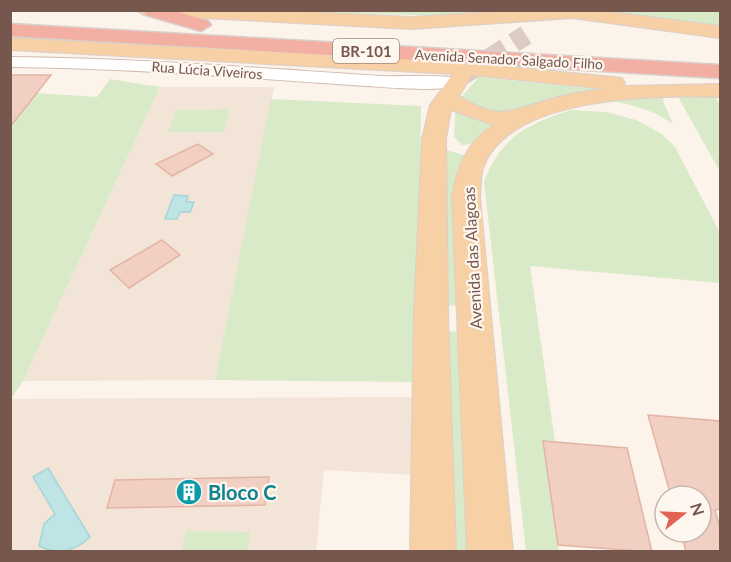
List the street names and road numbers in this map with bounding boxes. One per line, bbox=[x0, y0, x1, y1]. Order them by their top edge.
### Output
road number: BR-101 bbox=[333, 39, 399, 63]
street label: Avenida Senador Salgado Filho bbox=[414, 46, 604, 72]
street label: Rua Lúcia Viveiros bbox=[151, 58, 263, 82]
street label: Avenida das Alagoas bbox=[459, 186, 485, 330]

